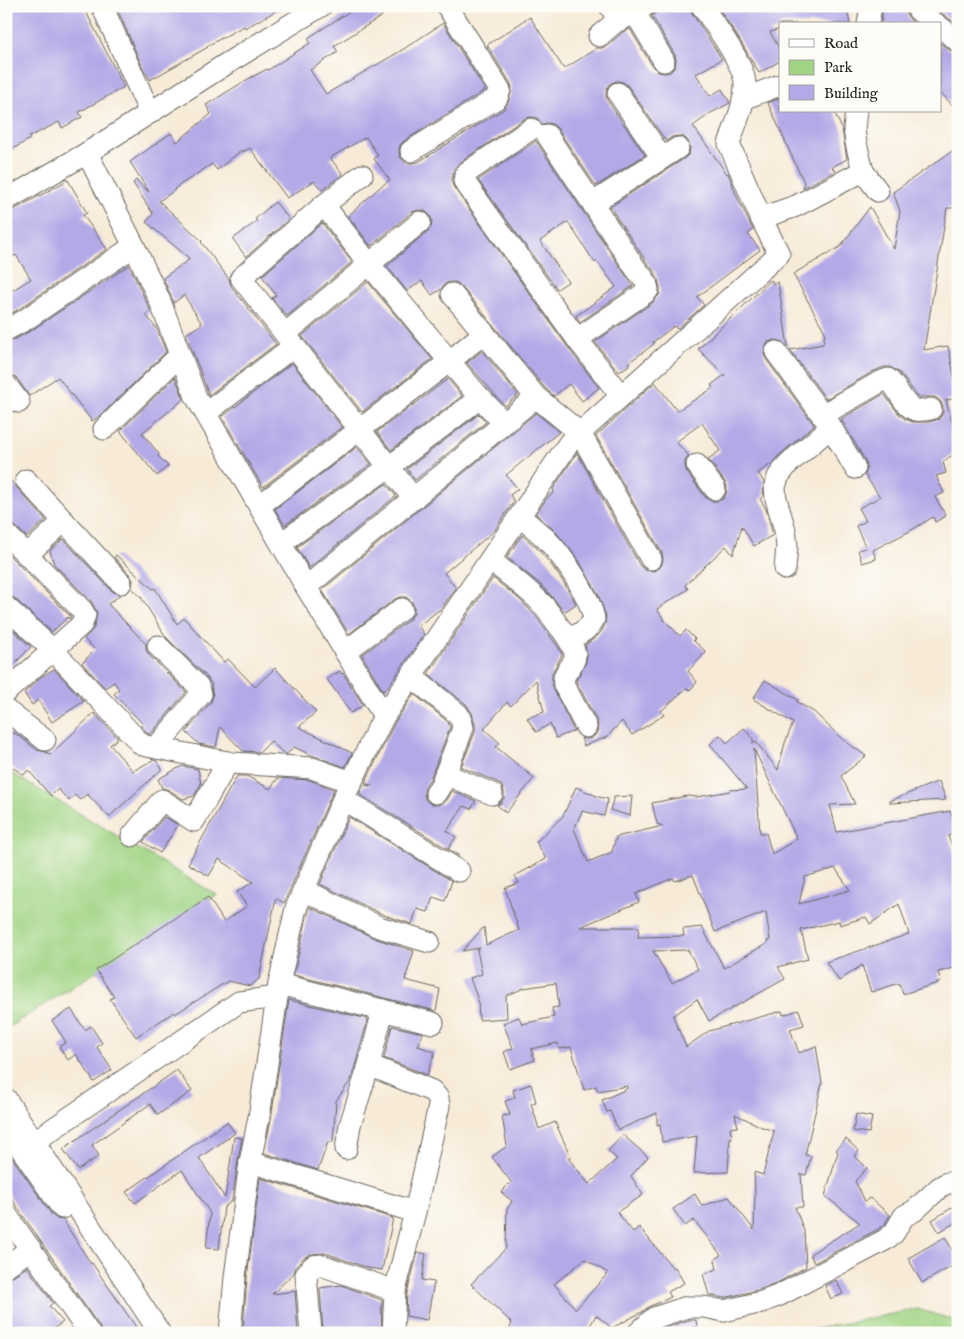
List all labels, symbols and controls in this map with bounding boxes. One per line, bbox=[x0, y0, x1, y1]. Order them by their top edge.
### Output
legend bbox=[779, 22, 942, 112]
text: Road bbox=[824, 34, 859, 53]
text: Park bbox=[824, 58, 854, 77]
text: Building bbox=[824, 84, 879, 103]

